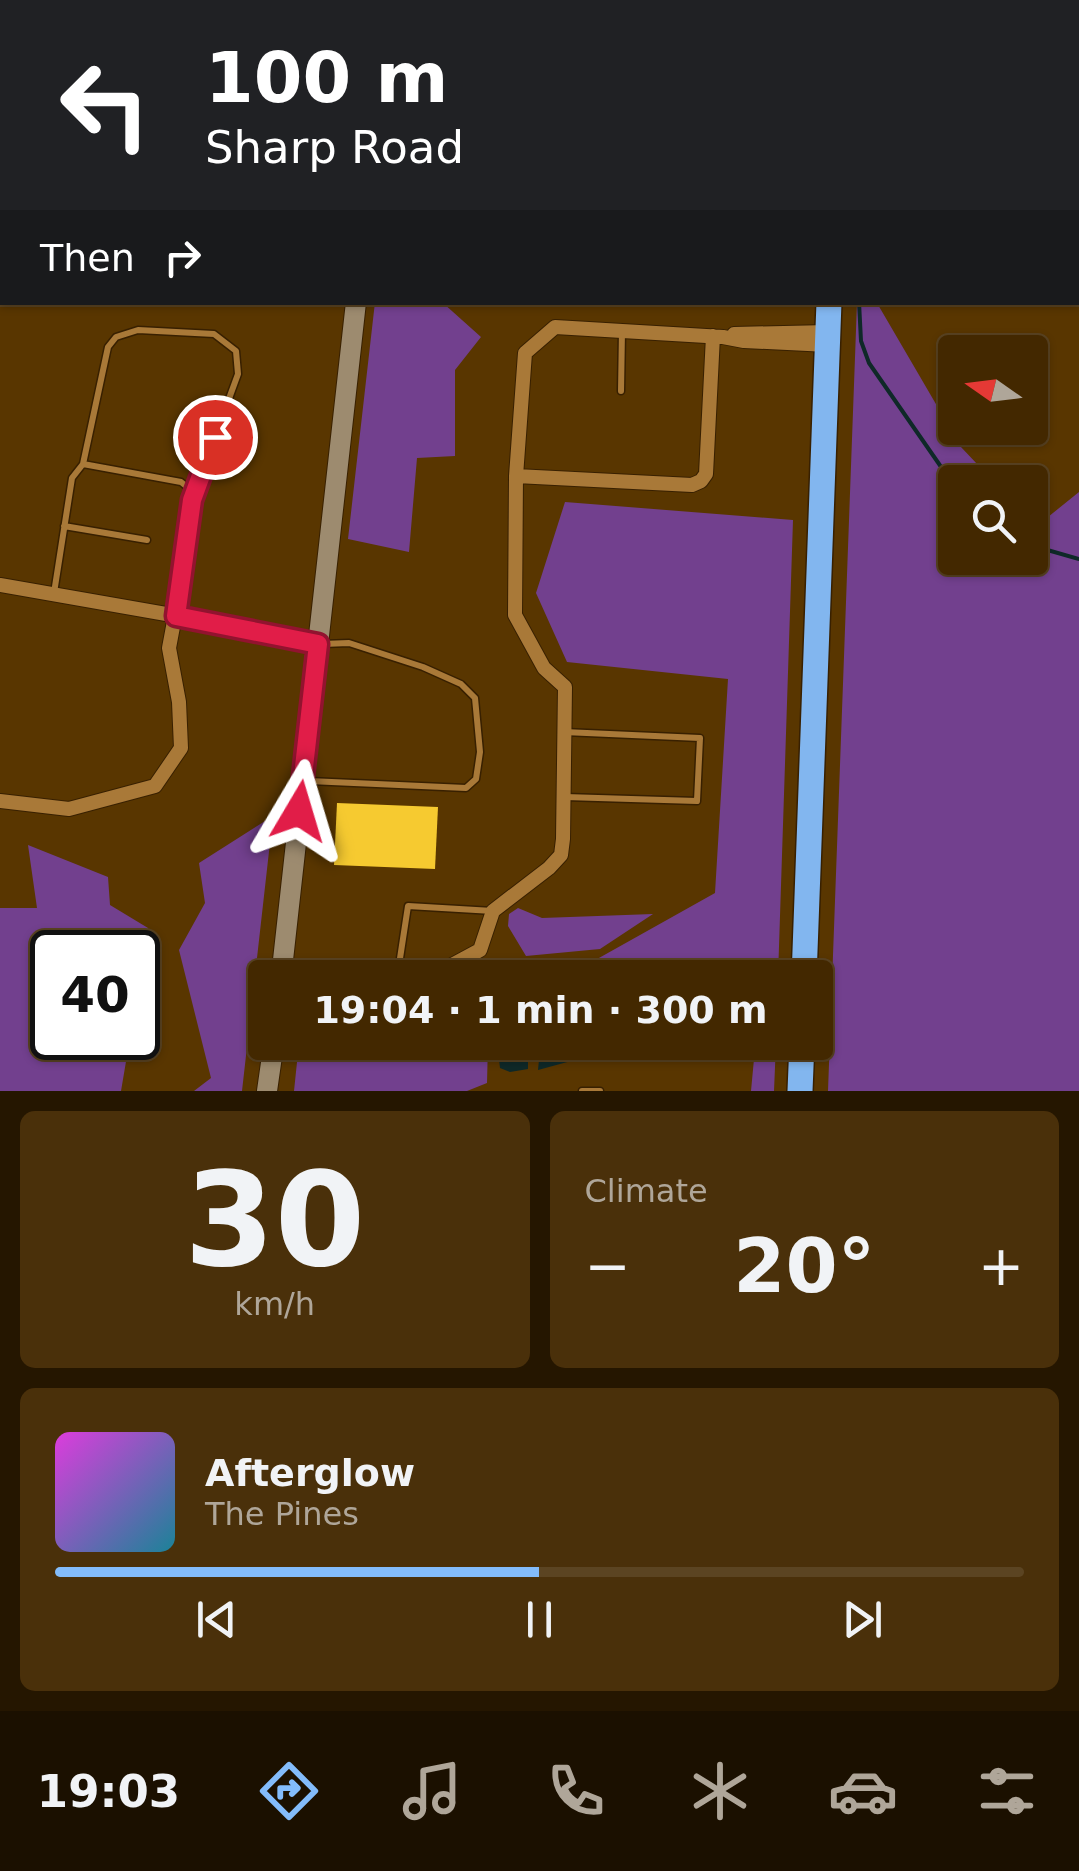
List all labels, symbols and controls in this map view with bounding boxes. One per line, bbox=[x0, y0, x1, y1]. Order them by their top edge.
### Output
text: 100 m bbox=[205, 37, 448, 119]
icon: left bbox=[40, 40, 170, 170]
text: Sharp Road bbox=[205, 121, 464, 174]
icon: right bbox=[155, 230, 210, 285]
text: Then bbox=[40, 236, 135, 280]
north arrow bbox=[938, 335, 1048, 445]
map controls bbox=[938, 335, 1048, 575]
pin bbox=[173, 395, 258, 480]
icon: arrive bbox=[188, 410, 243, 465]
button: search bbox=[938, 465, 1048, 575]
position arrow bbox=[247, 759, 351, 863]
speed limit sign: 40 bbox=[30, 930, 160, 1060]
text: 19:04 · 1 min · 300 m bbox=[313, 988, 768, 1032]
text: 30 bbox=[184, 1144, 365, 1296]
text: Climate bbox=[585, 1172, 708, 1210]
text: 20° bbox=[733, 1222, 875, 1310]
text: − bbox=[585, 1234, 631, 1298]
text: + bbox=[978, 1234, 1024, 1298]
text: km/h bbox=[234, 1285, 315, 1323]
text: Afterglow bbox=[205, 1451, 415, 1495]
text: The Pines bbox=[205, 1495, 359, 1533]
icon: previous bbox=[189, 1592, 244, 1647]
icon: pause bbox=[512, 1592, 567, 1647]
icon: next bbox=[835, 1592, 890, 1647]
icon: directions bbox=[254, 1756, 324, 1826]
icon: music bbox=[397, 1756, 467, 1826]
icon: phone bbox=[541, 1756, 611, 1826]
icon: climate bbox=[685, 1756, 755, 1826]
icon: car bbox=[828, 1756, 898, 1826]
icon: filters bbox=[972, 1756, 1042, 1826]
text: 19:03 bbox=[37, 1765, 180, 1818]

